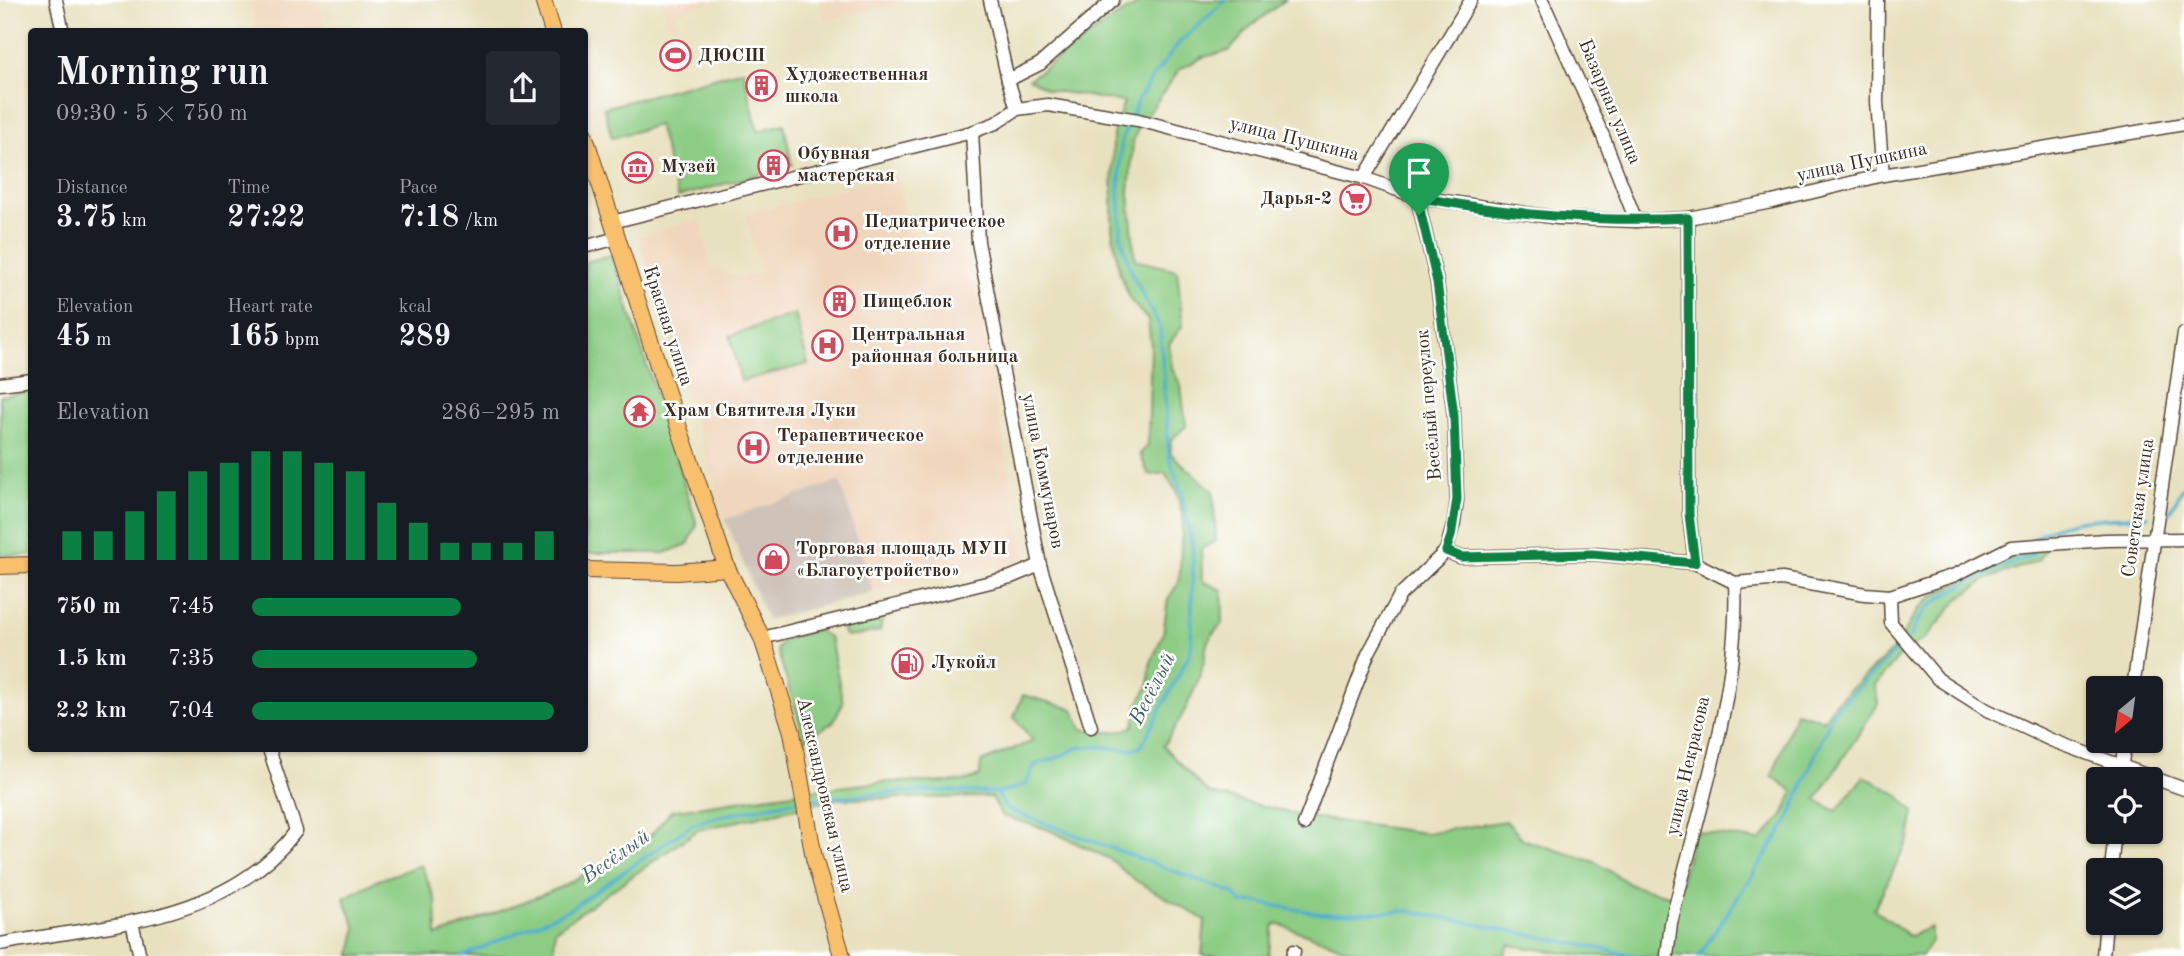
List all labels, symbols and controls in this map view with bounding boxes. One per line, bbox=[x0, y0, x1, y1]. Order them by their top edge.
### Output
street label: Базарная улица bbox=[1574, 37, 1644, 168]
sports icon: ДЮСШ bbox=[658, 39, 692, 73]
place label: ДЮСШ bbox=[698, 47, 766, 66]
button: share bbox=[486, 51, 560, 125]
text: Morning run bbox=[56, 55, 269, 93]
place label: Художественная школа bbox=[785, 66, 928, 107]
building icon: Художественная школа bbox=[745, 69, 779, 103]
text: 09:30 · 5 × 750 m bbox=[56, 102, 248, 125]
street label: улица Пушкина bbox=[1227, 115, 1361, 165]
street label: улица Пушкина bbox=[1795, 140, 1930, 186]
pin bbox=[1389, 143, 1449, 215]
place label: Обувная мастерская bbox=[797, 145, 895, 186]
building icon: Обувная мастерская bbox=[757, 148, 791, 182]
museum icon: Музей bbox=[621, 150, 655, 184]
icon: arrive bbox=[1400, 154, 1438, 192]
place label: Музей bbox=[661, 158, 716, 177]
text: Distance bbox=[56, 179, 128, 198]
text: Time bbox=[227, 179, 270, 198]
text: Pace bbox=[399, 179, 437, 198]
supermarket icon: Дарья-2 bbox=[1338, 182, 1372, 216]
place label: Дарья-2 bbox=[1261, 190, 1332, 209]
text: 3.75 bbox=[56, 203, 117, 233]
text: 27:22 bbox=[227, 203, 305, 233]
text: 7:18 bbox=[399, 203, 459, 233]
text: km bbox=[117, 212, 147, 231]
text: /km bbox=[459, 212, 498, 231]
place label: Педиатрическое отделение bbox=[864, 213, 1006, 254]
hospital icon: Педиатрическое отделение bbox=[824, 216, 858, 250]
street label: Красная улица bbox=[639, 264, 696, 389]
building icon: Пищеблок bbox=[822, 285, 856, 319]
place label: Пищеблок bbox=[862, 293, 952, 312]
text: Elevation bbox=[56, 298, 133, 317]
text: Heart rate bbox=[227, 298, 313, 317]
text: kcal bbox=[399, 298, 431, 317]
text: 45 bbox=[56, 322, 91, 352]
text: 165 bbox=[227, 322, 280, 352]
text: 289 bbox=[399, 322, 451, 352]
place label: Центральная районная больница bbox=[851, 326, 1019, 367]
street label: Весёлый переулок bbox=[1414, 328, 1446, 481]
hospital icon: Центральная районная больница bbox=[811, 329, 845, 363]
text: m bbox=[91, 331, 111, 350]
text: bpm bbox=[280, 331, 320, 350]
street label: улица Коммунаров bbox=[1018, 392, 1066, 550]
temple icon: Храм Святителя Луки bbox=[623, 394, 657, 428]
text: Elevation bbox=[56, 401, 150, 424]
text: 286–295 m bbox=[441, 401, 560, 424]
place label: Храм Святителя Луки bbox=[663, 402, 856, 421]
place label: Терапевтическое отделение bbox=[777, 427, 924, 468]
hospital icon: Терапевтическое отделение bbox=[737, 430, 771, 464]
street label: Советская улица bbox=[2120, 437, 2158, 579]
place label: Торговая площадь МУП «Благоустройство» bbox=[796, 540, 1008, 581]
shop icon: Торговая площадь МУП «Благоустройство» bbox=[756, 543, 790, 577]
text: 750 m bbox=[56, 595, 121, 618]
text: 7:45 bbox=[168, 595, 214, 618]
fuel station icon: Лукойл bbox=[891, 646, 925, 680]
text: 1.5 km bbox=[56, 647, 127, 670]
text: 7:35 bbox=[168, 647, 214, 670]
water label: Весёлый bbox=[1126, 650, 1180, 729]
place label: Лукойл bbox=[931, 654, 996, 673]
north arrow bbox=[2086, 676, 2163, 752]
map controls bbox=[2086, 676, 2163, 935]
street label: улица Некрасова bbox=[1664, 694, 1714, 838]
street label: Александровская улица bbox=[792, 696, 856, 895]
text: 2.2 km bbox=[56, 699, 127, 722]
text: 7:04 bbox=[168, 699, 214, 722]
button: locate bbox=[2086, 767, 2163, 844]
water label: Весёлый bbox=[577, 826, 654, 889]
button: layers bbox=[2086, 858, 2163, 935]

